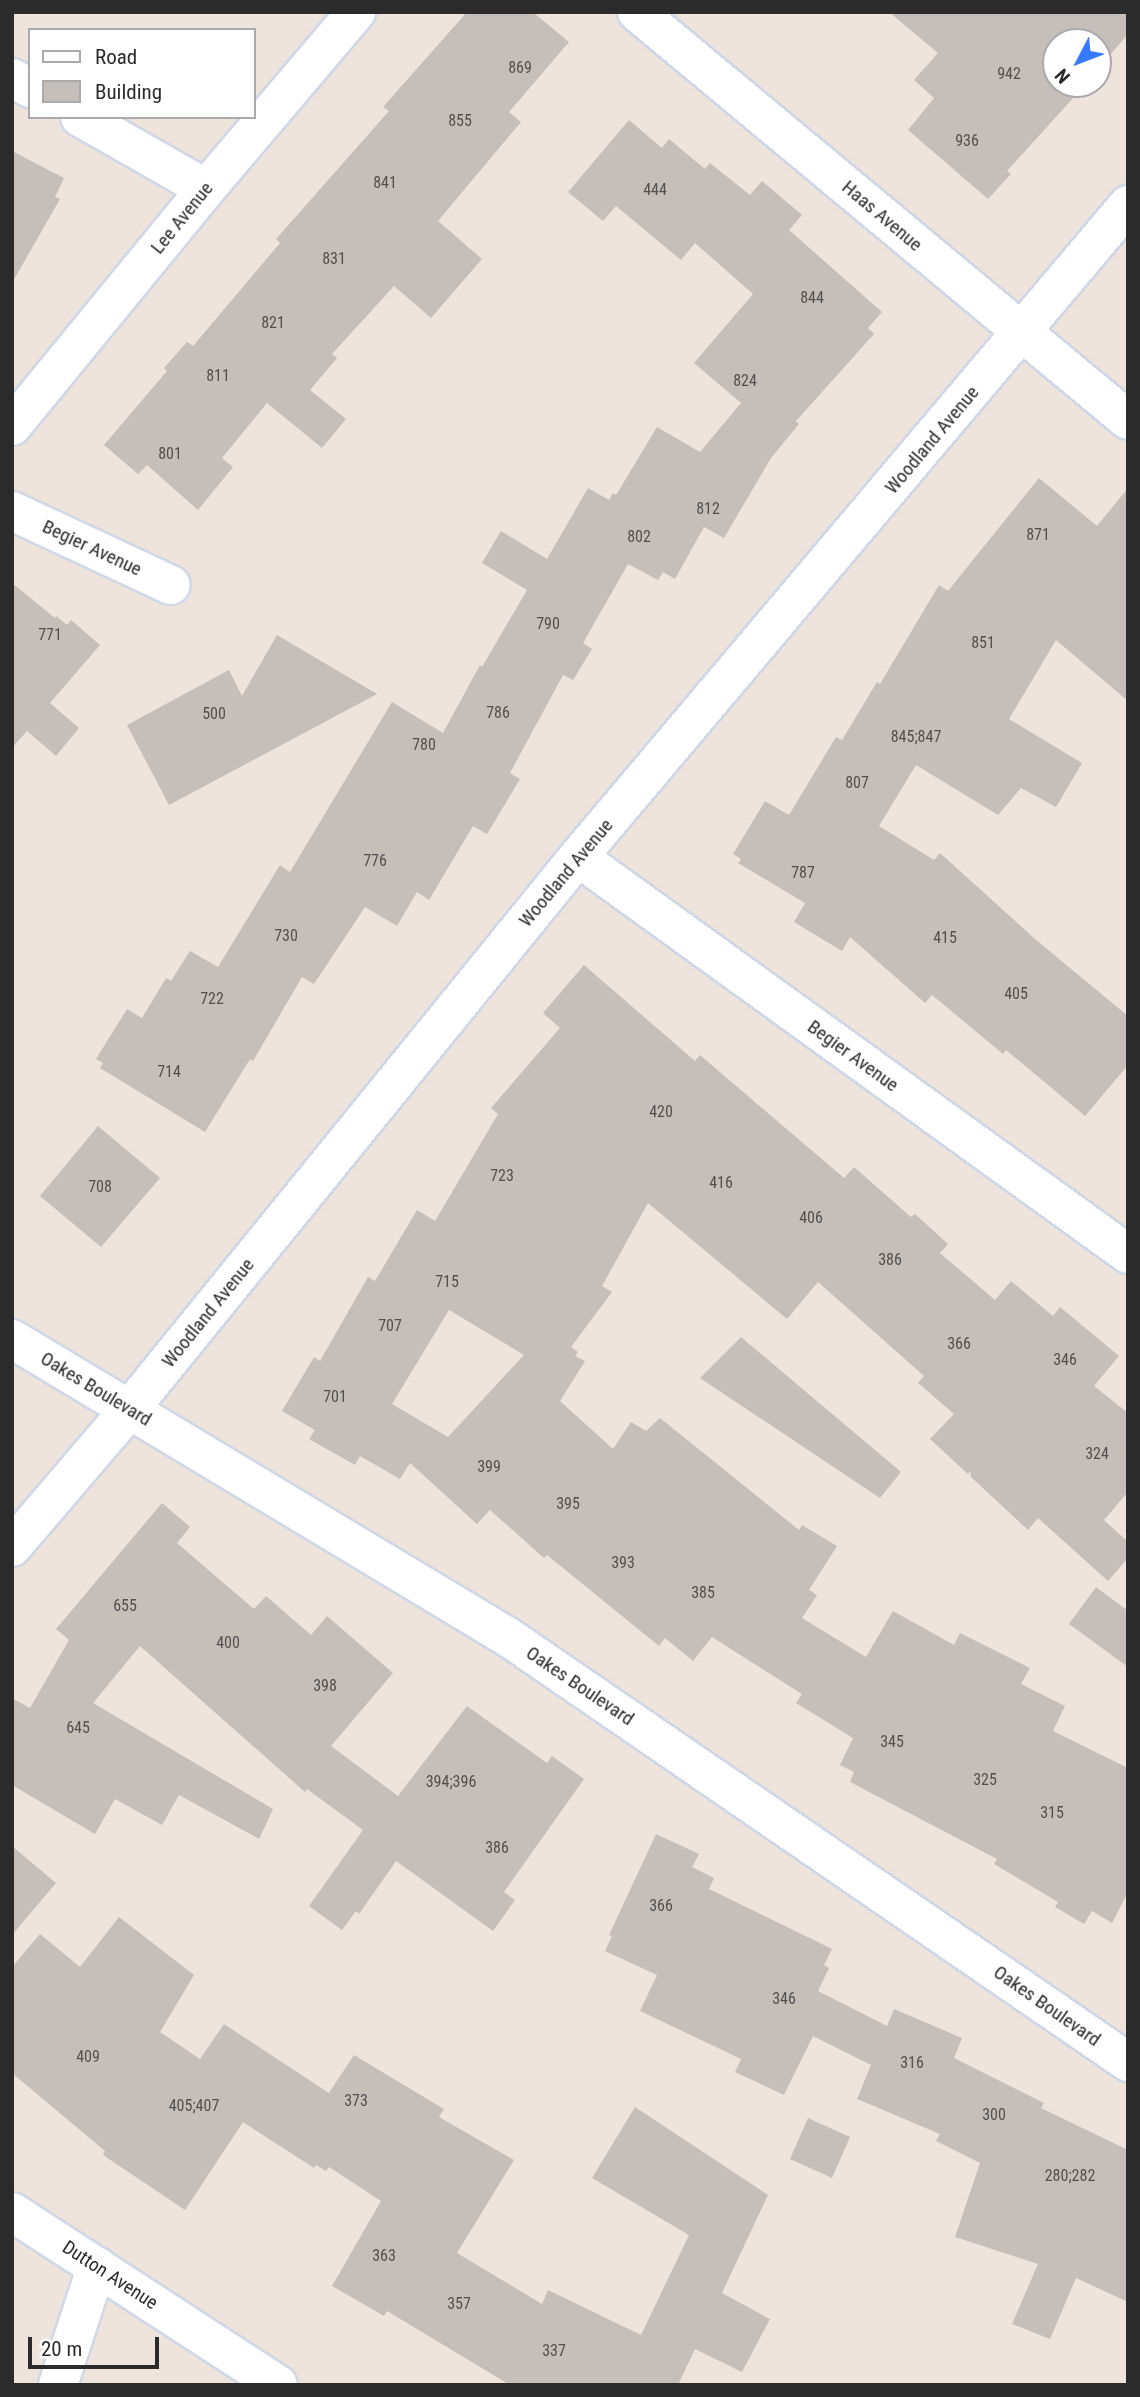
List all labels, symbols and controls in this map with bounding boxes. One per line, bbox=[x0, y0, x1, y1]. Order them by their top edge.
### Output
legend bbox=[28, 28, 256, 119]
north arrow bbox=[1042, 28, 1112, 98]
text: Road bbox=[95, 45, 137, 69]
house number: 869 bbox=[508, 58, 532, 78]
house number: 942 bbox=[997, 64, 1021, 84]
text: N bbox=[1050, 64, 1075, 88]
text: Building bbox=[95, 80, 162, 104]
house number: 855 bbox=[448, 111, 472, 131]
house number: 936 bbox=[955, 131, 979, 151]
house number: 841 bbox=[373, 173, 397, 193]
street label: Haas Avenue bbox=[837, 176, 927, 256]
street label: Lee Avenue bbox=[146, 177, 218, 259]
house number: 444 bbox=[643, 180, 667, 200]
house number: 831 bbox=[322, 249, 346, 269]
house number: 844 bbox=[800, 288, 824, 308]
house number: 821 bbox=[261, 313, 285, 333]
house number: 811 bbox=[206, 366, 230, 386]
house number: 824 bbox=[733, 371, 757, 391]
street label: Woodland Avenue bbox=[880, 381, 984, 499]
house number: 801 bbox=[158, 444, 182, 464]
house number: 812 bbox=[696, 499, 720, 519]
street label: Begier Avenue bbox=[39, 515, 145, 581]
house number: 871 bbox=[1026, 525, 1050, 545]
house number: 802 bbox=[627, 527, 651, 547]
house number: 790 bbox=[536, 614, 560, 634]
house number: 771 bbox=[38, 625, 62, 645]
house number: 851 bbox=[971, 633, 995, 653]
house number: 786 bbox=[486, 703, 510, 723]
house number: 500 bbox=[202, 704, 226, 724]
house number: 845;847 bbox=[891, 727, 941, 747]
house number: 780 bbox=[412, 735, 436, 755]
house number: 807 bbox=[845, 773, 869, 793]
street label: Woodland Avenue bbox=[514, 814, 618, 932]
house number: 776 bbox=[363, 851, 387, 871]
house number: 787 bbox=[791, 863, 815, 883]
house number: 730 bbox=[274, 926, 298, 946]
house number: 415 bbox=[933, 928, 957, 948]
house number: 405 bbox=[1004, 984, 1028, 1004]
house number: 722 bbox=[200, 989, 224, 1009]
street label: Begier Avenue bbox=[803, 1015, 903, 1097]
house number: 714 bbox=[157, 1062, 181, 1082]
house number: 420 bbox=[649, 1102, 673, 1122]
house number: 723 bbox=[490, 1166, 514, 1186]
house number: 416 bbox=[709, 1173, 733, 1193]
house number: 708 bbox=[88, 1177, 112, 1197]
house number: 406 bbox=[799, 1208, 823, 1228]
house number: 386 bbox=[878, 1250, 902, 1270]
street label: Woodland Avenue bbox=[157, 1254, 259, 1372]
house number: 715 bbox=[435, 1272, 459, 1292]
house number: 707 bbox=[378, 1316, 402, 1336]
house number: 366 bbox=[947, 1334, 971, 1354]
street label: Oakes Boulevard bbox=[36, 1347, 156, 1431]
house number: 346 bbox=[1053, 1350, 1077, 1370]
house number: 701 bbox=[323, 1387, 347, 1407]
house number: 324 bbox=[1085, 1444, 1109, 1464]
house number: 399 bbox=[477, 1457, 501, 1477]
house number: 395 bbox=[556, 1494, 580, 1514]
house number: 393 bbox=[611, 1553, 635, 1573]
house number: 385 bbox=[691, 1583, 715, 1603]
house number: 655 bbox=[113, 1596, 137, 1616]
house number: 400 bbox=[216, 1633, 240, 1653]
street label: Oakes Boulevard bbox=[522, 1642, 638, 1730]
house number: 398 bbox=[313, 1676, 337, 1696]
house number: 645 bbox=[66, 1718, 90, 1738]
house number: 345 bbox=[880, 1732, 904, 1752]
house number: 325 bbox=[973, 1770, 997, 1790]
house number: 394;396 bbox=[426, 1772, 476, 1792]
house number: 315 bbox=[1040, 1803, 1064, 1823]
house number: 386 bbox=[485, 1838, 509, 1858]
house number: 366 bbox=[649, 1896, 673, 1916]
street label: Oakes Boulevard bbox=[989, 1961, 1105, 2051]
house number: 346 bbox=[772, 1989, 796, 2009]
house number: 409 bbox=[76, 2047, 100, 2067]
house number: 316 bbox=[900, 2053, 924, 2073]
house number: 373 bbox=[344, 2091, 368, 2111]
house number: 405;407 bbox=[169, 2096, 219, 2116]
house number: 300 bbox=[982, 2105, 1006, 2125]
house number: 280;282 bbox=[1045, 2166, 1095, 2186]
street label: Dutton Avenue bbox=[58, 2236, 162, 2314]
house number: 363 bbox=[372, 2246, 396, 2266]
house number: 357 bbox=[447, 2294, 471, 2314]
scale bar bbox=[32, 2324, 163, 2368]
text: 20 m bbox=[41, 2337, 82, 2361]
house number: 337 bbox=[542, 2341, 566, 2361]

